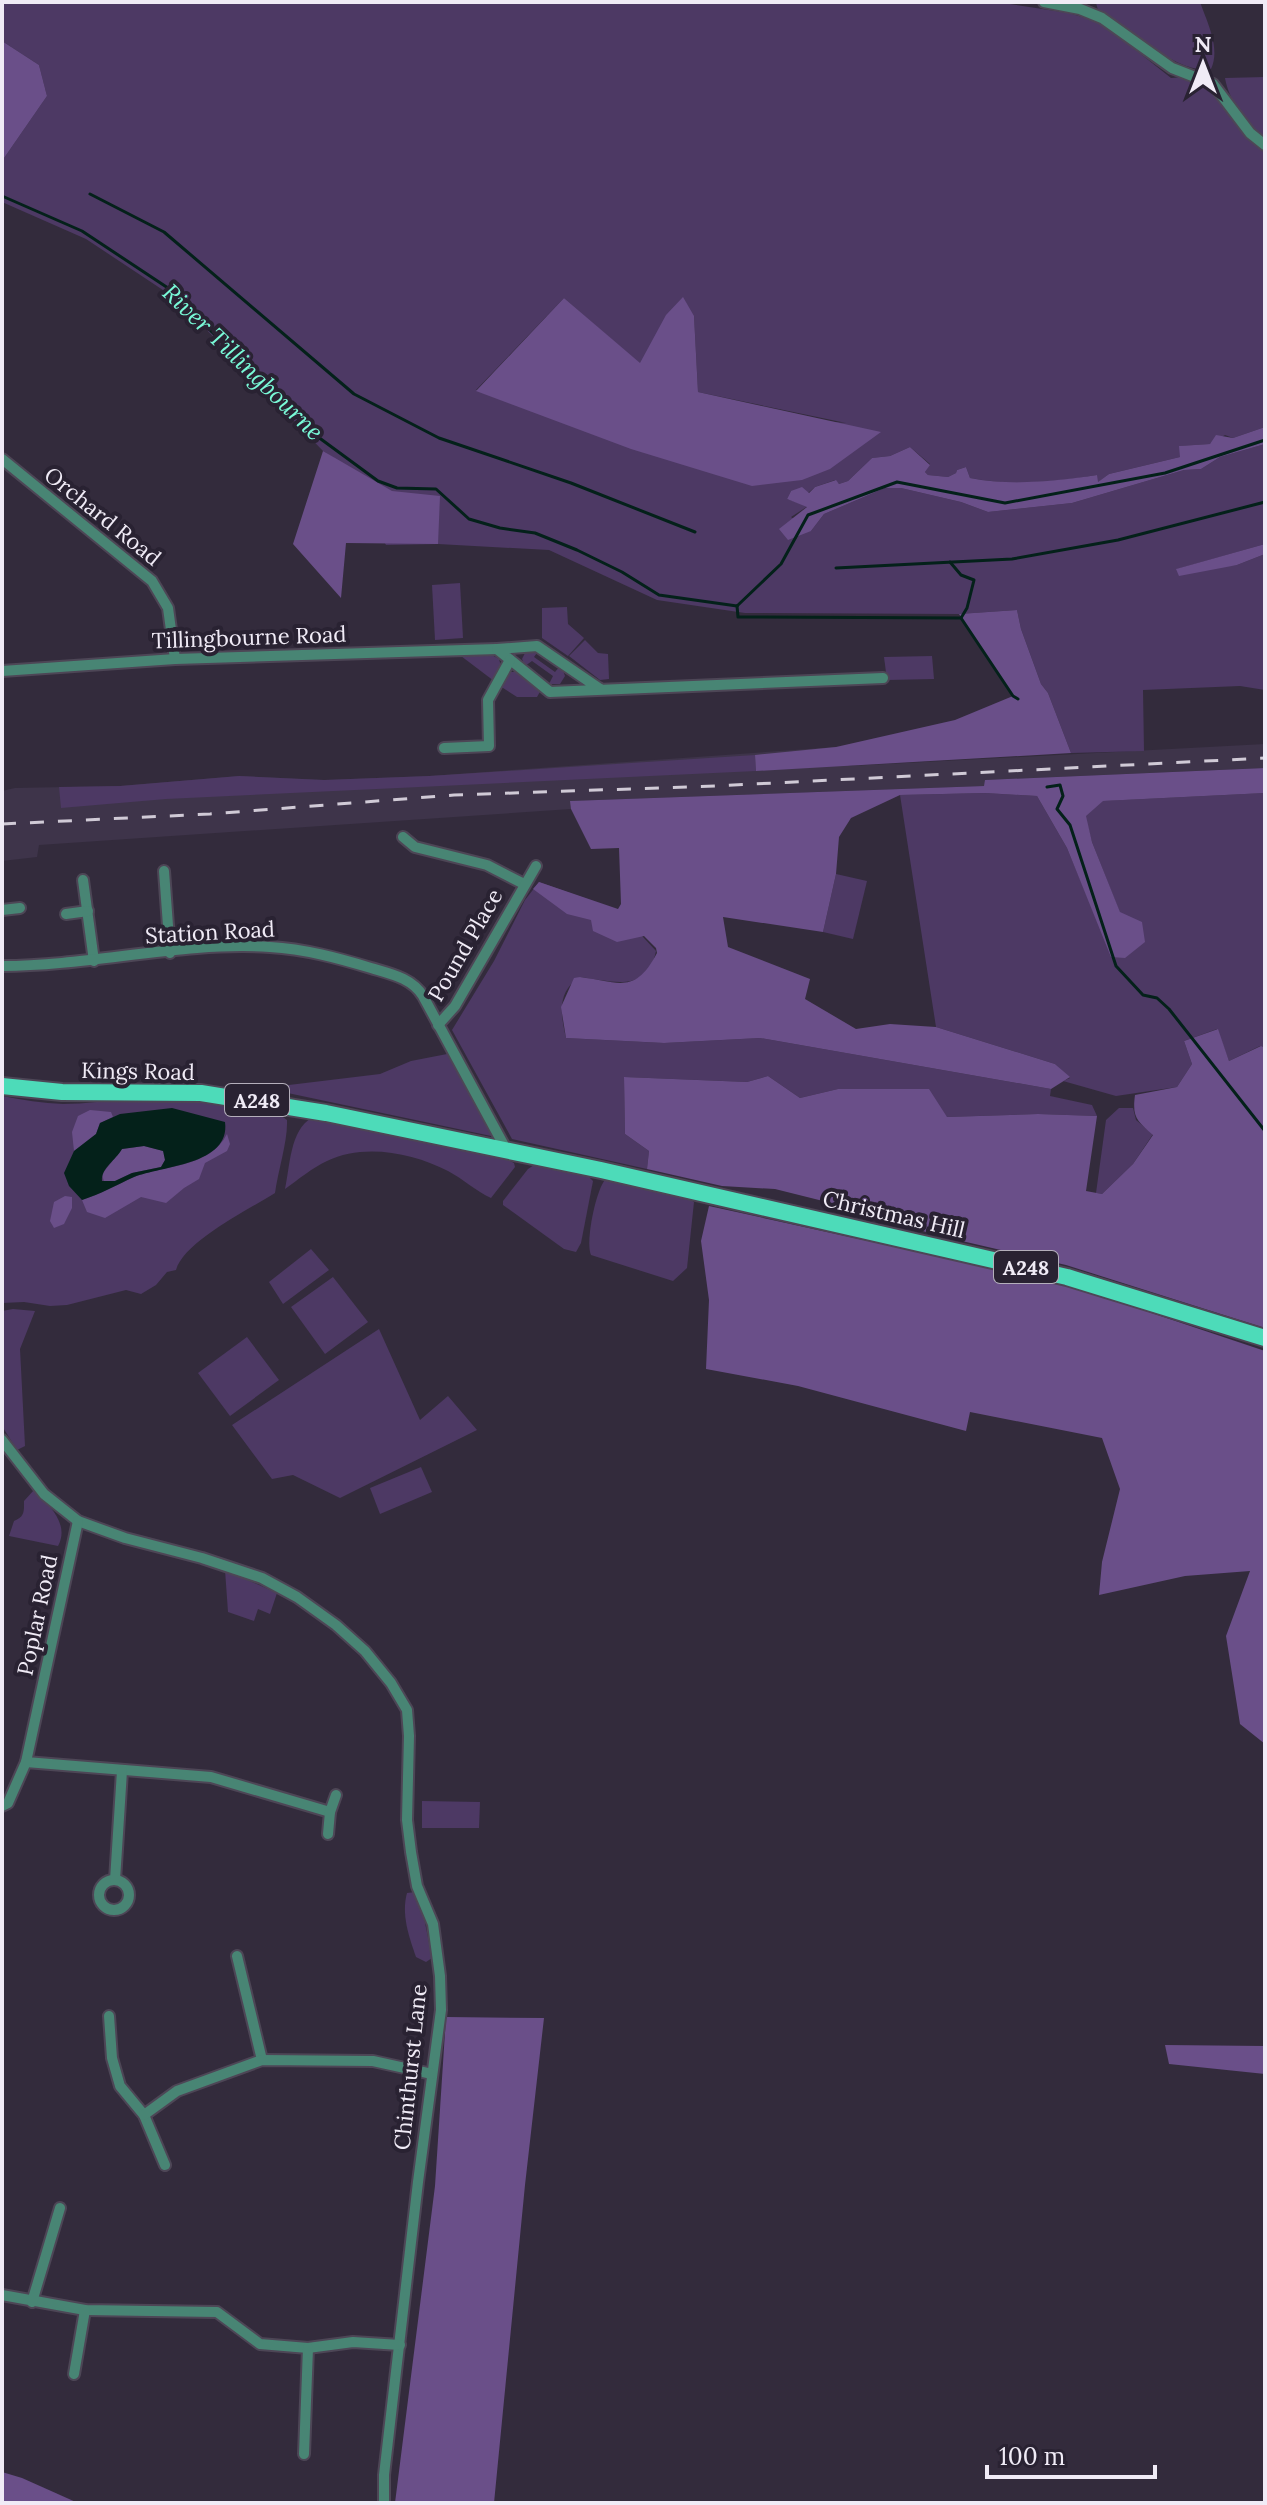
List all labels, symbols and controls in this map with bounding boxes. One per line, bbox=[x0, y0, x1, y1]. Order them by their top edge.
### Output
north arrow bbox=[1163, 24, 1243, 104]
text: N bbox=[1194, 30, 1212, 58]
water label: River Tillingbourne bbox=[156, 277, 330, 447]
street label: Orchard Road bbox=[39, 460, 167, 572]
street label: Tillingbourne Road bbox=[151, 620, 347, 654]
street label: Pound Place bbox=[422, 884, 509, 1006]
street label: Station Road bbox=[144, 915, 276, 949]
street label: Kings Road bbox=[81, 1056, 195, 1086]
road number: A248 bbox=[225, 1084, 289, 1116]
street label: Christmas Hill bbox=[820, 1184, 968, 1244]
road number: A248 bbox=[994, 1251, 1058, 1283]
street label: Poplar Road bbox=[11, 1552, 63, 1678]
street label: Chinthurst Lane bbox=[387, 1983, 433, 2151]
scale bar bbox=[987, 2429, 1155, 2479]
text: 100 m bbox=[999, 2441, 1065, 2472]

